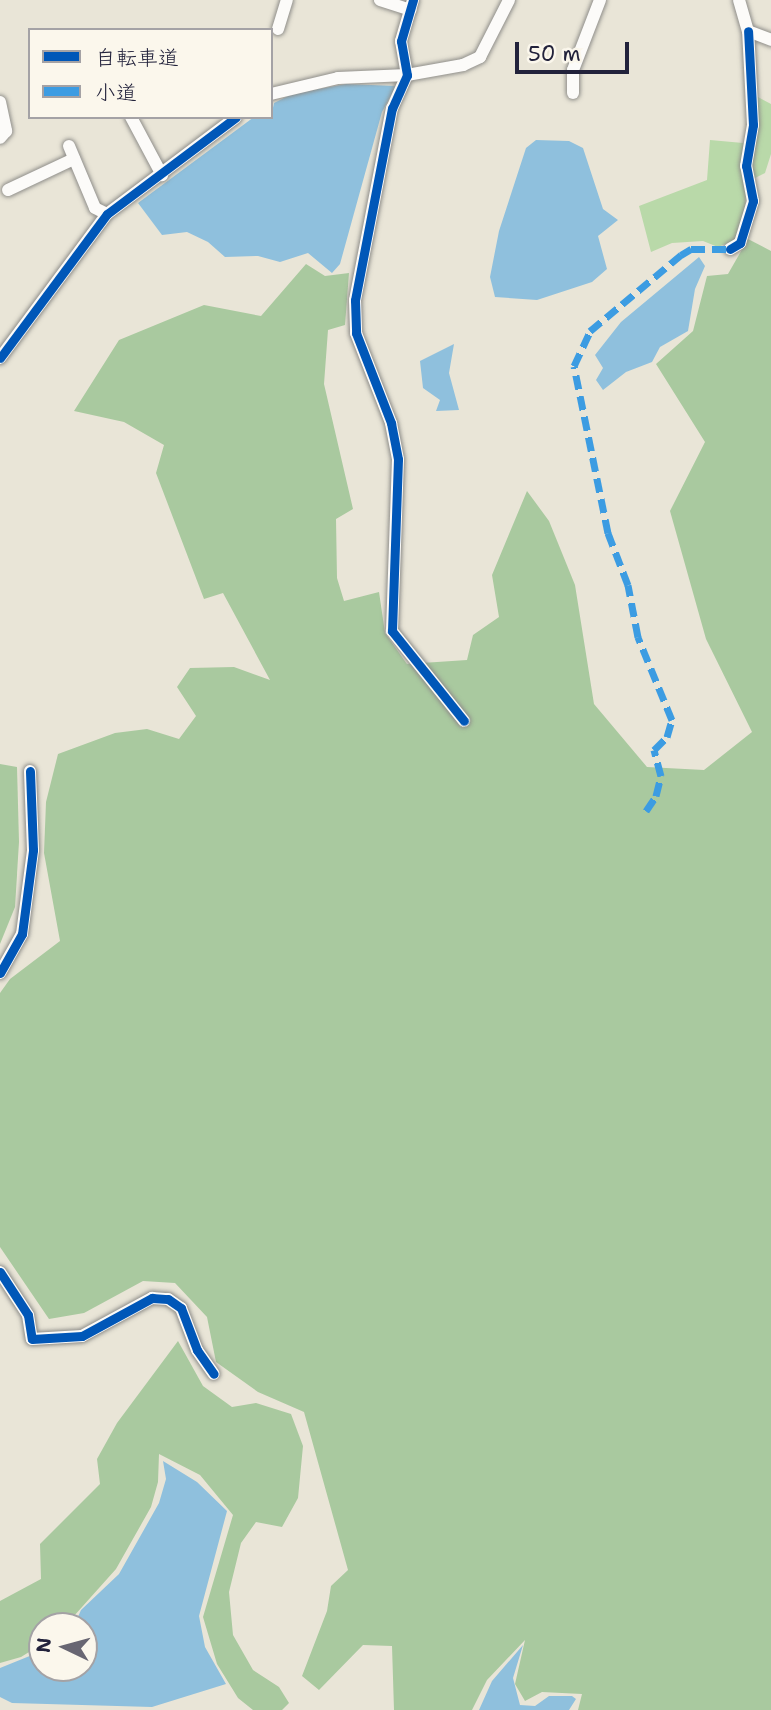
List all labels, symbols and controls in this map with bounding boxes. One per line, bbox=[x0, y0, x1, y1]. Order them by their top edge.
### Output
legend bbox=[28, 28, 273, 119]
scale bar bbox=[519, 28, 633, 72]
text: 50 m bbox=[528, 40, 581, 68]
text: 自転車道 bbox=[95, 44, 179, 72]
text: 小道 bbox=[95, 79, 137, 107]
north arrow bbox=[28, 1612, 98, 1682]
text: N bbox=[30, 1637, 57, 1654]

